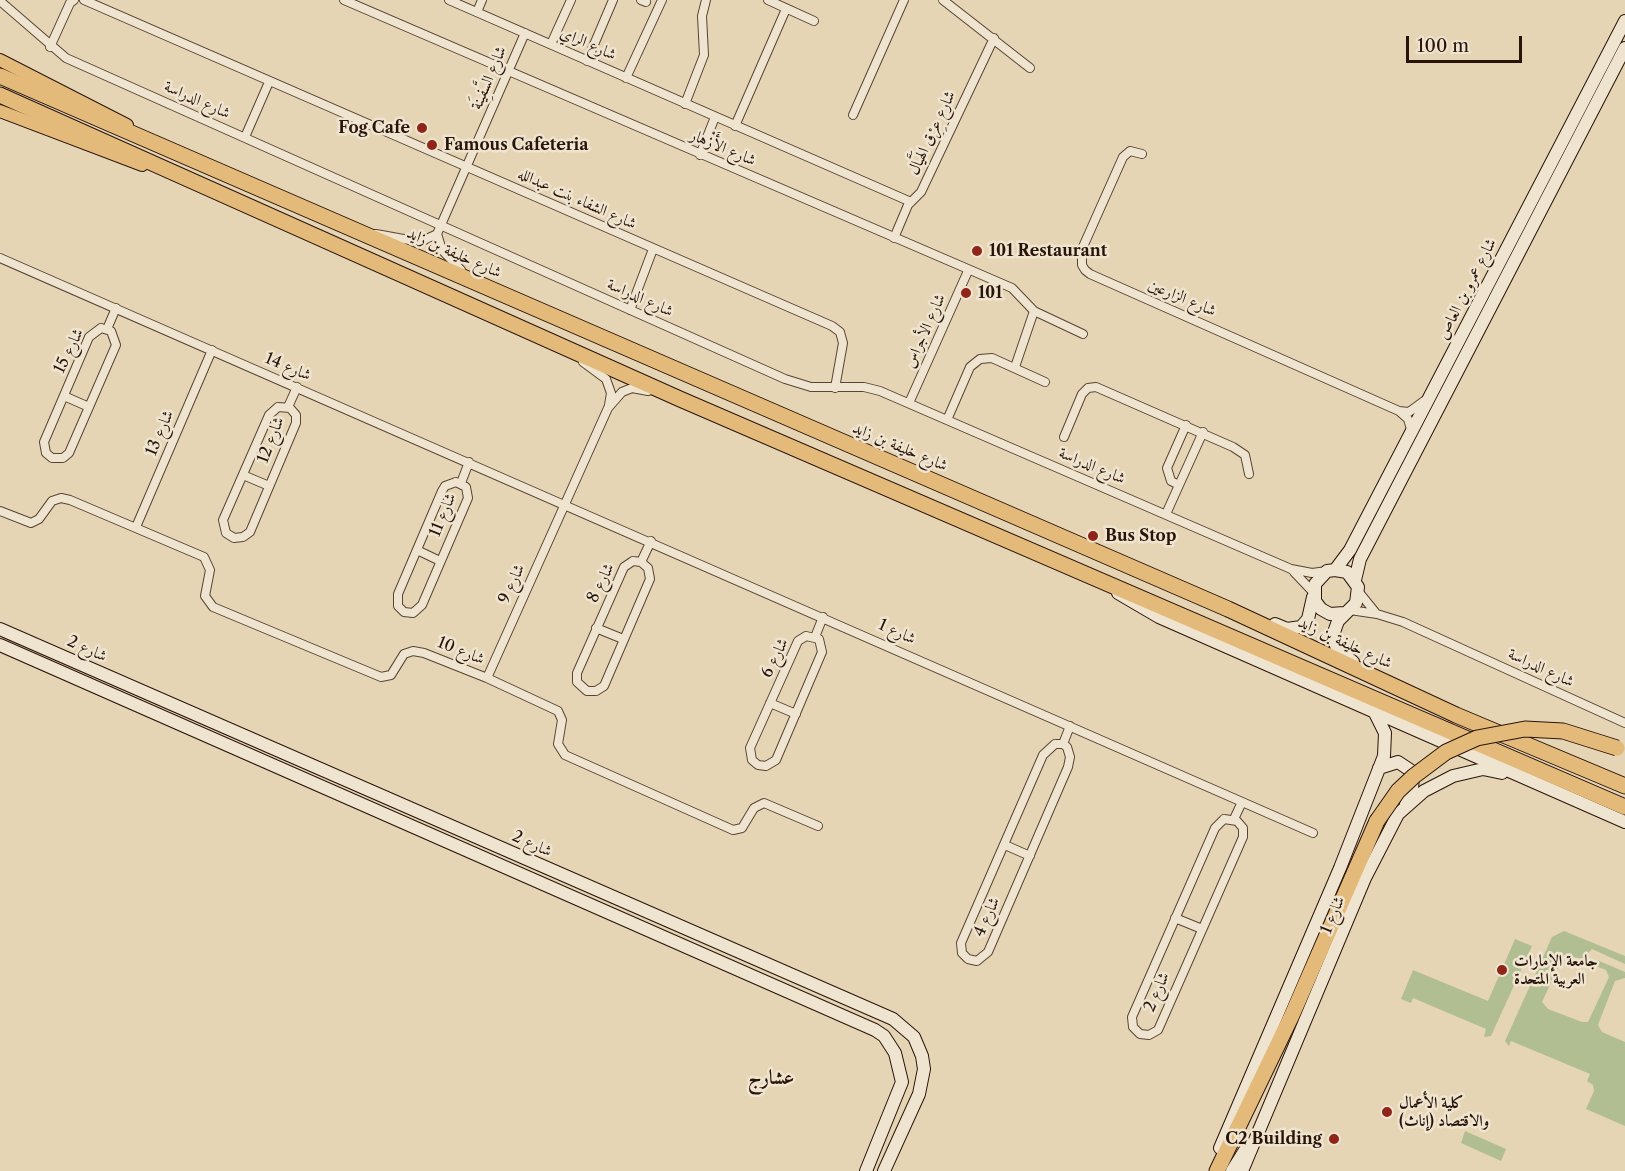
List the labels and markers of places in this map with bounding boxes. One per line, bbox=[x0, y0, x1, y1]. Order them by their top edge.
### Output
place label: Fog Cafe bbox=[338, 118, 410, 138]
marker: Fog Cafe bbox=[415, 121, 429, 135]
place label: Famous Cafeteria bbox=[444, 135, 589, 155]
marker: Famous Cafeteria bbox=[425, 138, 439, 152]
place label: 101 Restaurant bbox=[989, 241, 1107, 261]
marker: 101 Restaurant bbox=[970, 244, 984, 258]
place label: 101 bbox=[978, 283, 1002, 303]
marker: 101 bbox=[959, 286, 973, 300]
place label: Bus Stop bbox=[1105, 526, 1176, 546]
marker: Bus Stop bbox=[1086, 529, 1100, 543]
place label: جامعة الإمارات العربية المتحدة bbox=[1514, 951, 1598, 989]
marker: جامعة الإمارات العربية المتحدة bbox=[1495, 963, 1509, 977]
place label: كلية الأعمال والاقتصاد (إناث) bbox=[1399, 1093, 1489, 1131]
marker: كلية الأعمال والاقتصاد (إناث) bbox=[1380, 1105, 1394, 1119]
place label: C2 Building bbox=[1225, 1129, 1322, 1149]
marker: C2 Building bbox=[1327, 1132, 1341, 1146]

